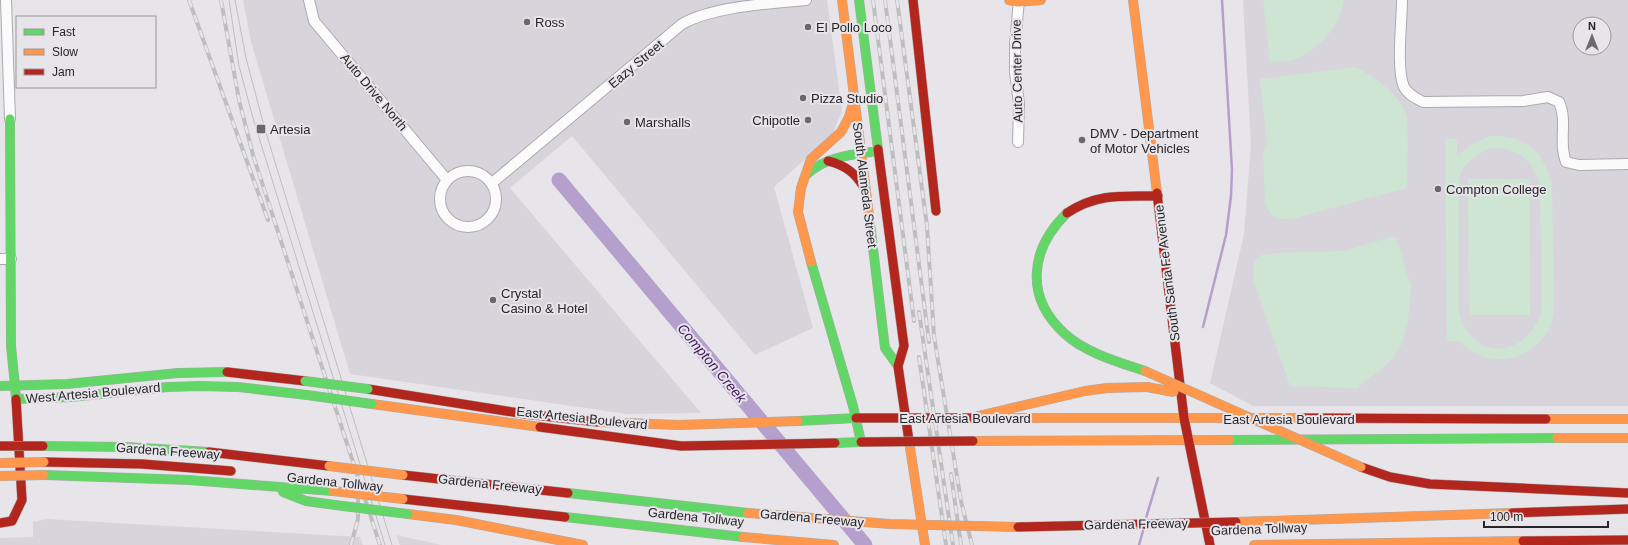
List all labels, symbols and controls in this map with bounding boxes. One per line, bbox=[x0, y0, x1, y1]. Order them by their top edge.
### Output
place label: Ross bbox=[535, 15, 565, 30]
legend bbox=[16, 16, 156, 88]
north arrow bbox=[1572, 16, 1612, 56]
marker: Ross bbox=[522, 17, 532, 27]
street label: Auto Center Drive bbox=[1009, 19, 1025, 123]
place label: El Pollo Loco bbox=[816, 20, 892, 35]
text: N bbox=[1588, 20, 1596, 32]
marker: El Pollo Loco bbox=[803, 22, 813, 32]
text: Fast bbox=[52, 25, 76, 39]
street label: Eazy Street bbox=[605, 36, 667, 91]
text: Slow bbox=[52, 45, 78, 59]
street label: Auto Drive North bbox=[337, 50, 411, 134]
text: Jam bbox=[52, 65, 75, 79]
place label: Pizza Studio bbox=[811, 91, 883, 106]
marker: Pizza Studio bbox=[798, 93, 808, 103]
place label: Chipotle bbox=[752, 113, 800, 128]
place label: Marshalls bbox=[635, 115, 691, 130]
marker: Chipotle bbox=[803, 115, 813, 125]
marker: Marshalls bbox=[622, 117, 632, 127]
street label: South Alameda Street bbox=[850, 121, 880, 249]
place label: Artesia bbox=[270, 122, 311, 137]
marker: Artesia bbox=[255, 123, 267, 135]
place label: DMV - Department of Motor Vehicles bbox=[1090, 126, 1199, 156]
marker: DMV - Department of Motor Vehicles bbox=[1077, 135, 1087, 145]
place label: Compton College bbox=[1446, 182, 1546, 197]
marker: Compton College bbox=[1433, 184, 1443, 194]
street label: South Santa Fe Avenue bbox=[1151, 204, 1183, 342]
place label: Crystal Casino & Hotel bbox=[501, 286, 588, 316]
marker: Crystal Casino & Hotel bbox=[488, 295, 498, 305]
water label: Compton Creek bbox=[674, 320, 750, 406]
street label: West Artesia Boulevard bbox=[25, 380, 161, 406]
street label: East Artesia Boulevard bbox=[516, 404, 648, 432]
street label: East Artesia Boulevard bbox=[899, 411, 1031, 426]
street label: East Artesia Boulevard bbox=[1223, 412, 1355, 427]
street label: Gardena Freeway bbox=[116, 440, 221, 462]
street label: Gardena Tollway bbox=[286, 469, 384, 495]
street label: Gardena Freeway bbox=[437, 471, 543, 497]
scale bar bbox=[1484, 503, 1608, 529]
street label: Gardena Tollway bbox=[647, 504, 745, 530]
street label: Gardena Freeway bbox=[760, 506, 865, 530]
text: 100 m bbox=[1490, 510, 1523, 524]
street label: Gardena Freeway bbox=[1084, 516, 1189, 532]
street label: Gardena Tollway bbox=[1210, 520, 1308, 538]

